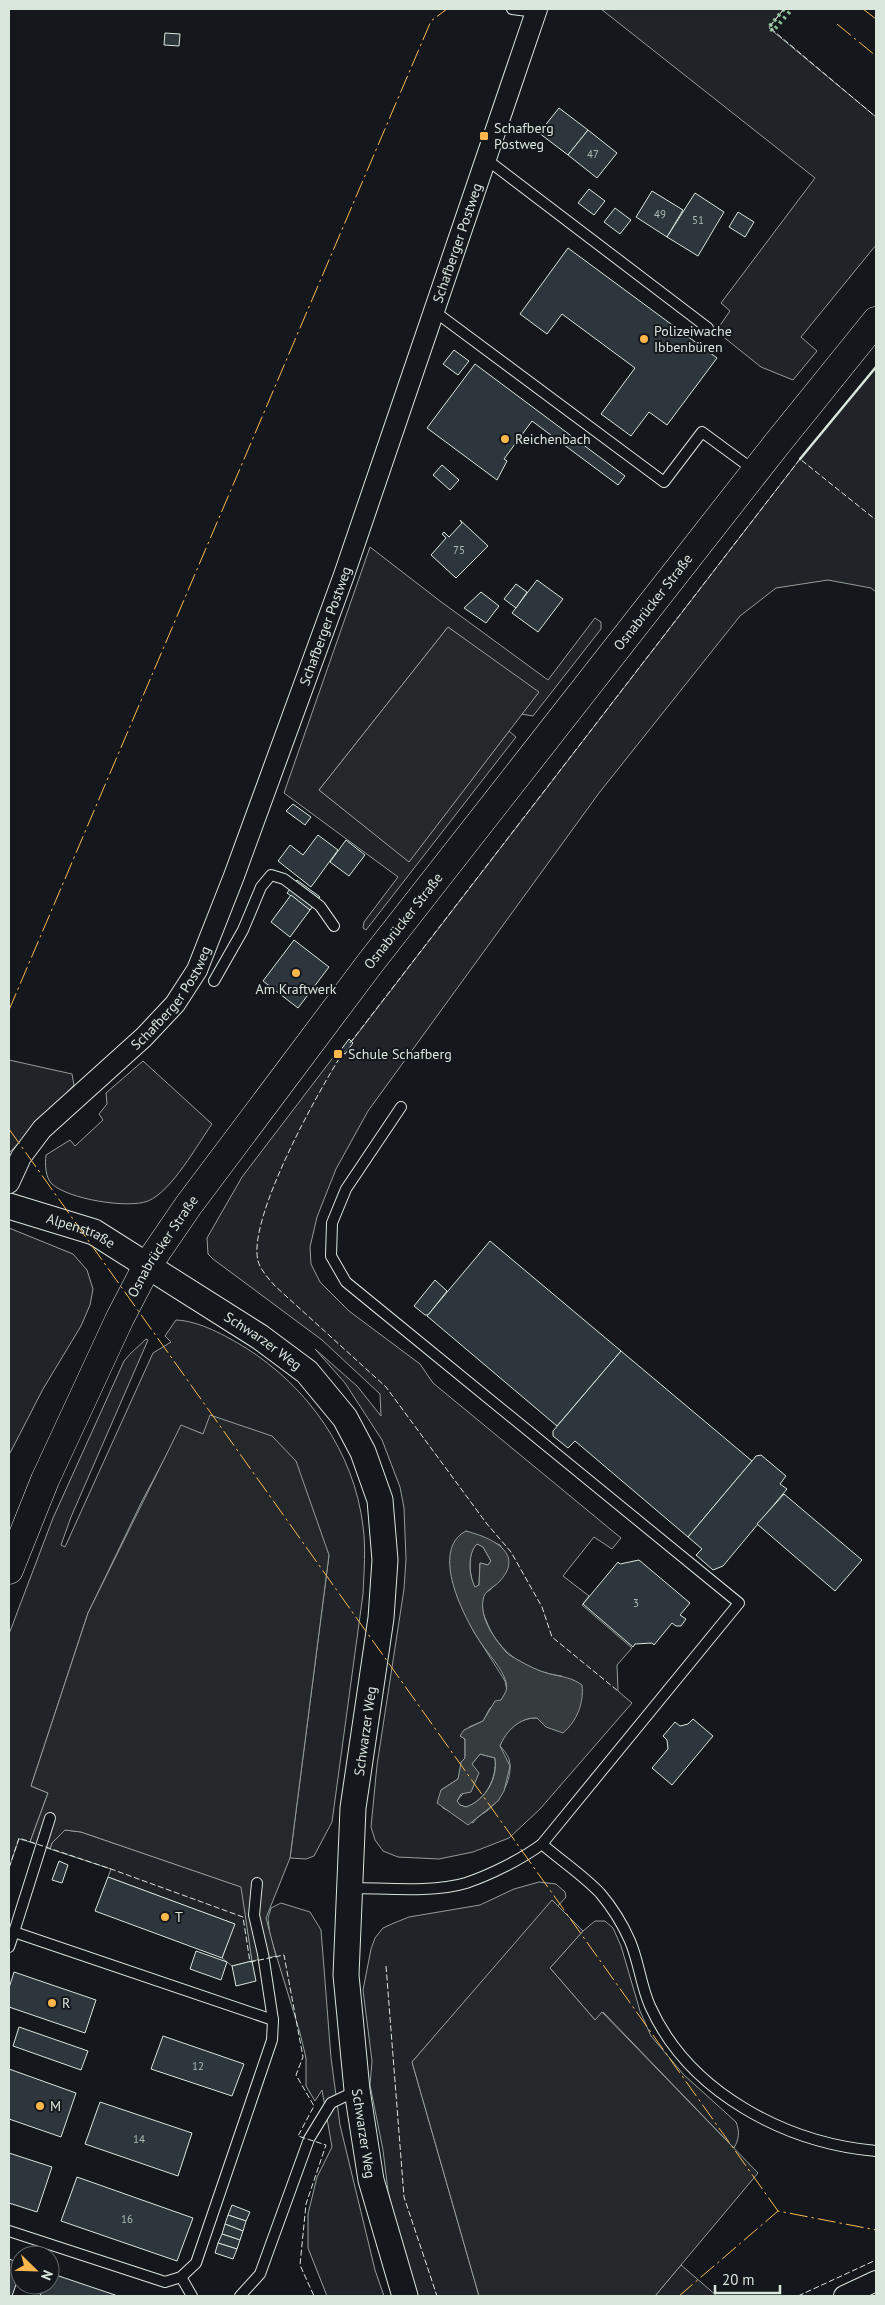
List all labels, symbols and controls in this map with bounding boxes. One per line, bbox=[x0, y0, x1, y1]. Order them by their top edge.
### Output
place label: Schafberg Postweg bbox=[494, 119, 554, 153]
marker: Schafberg Postweg bbox=[478, 130, 490, 142]
house number: 47 bbox=[587, 147, 599, 161]
street label: Schafberger Postweg bbox=[428, 181, 486, 305]
house number: 49 bbox=[654, 207, 666, 221]
house number: 51 bbox=[692, 213, 704, 227]
place label: Polizeiwache Ibbenbüren bbox=[654, 322, 732, 356]
marker: Polizeiwache Ibbenbüren bbox=[638, 333, 650, 345]
place label: Reichenbach bbox=[515, 430, 591, 448]
marker: Reichenbach bbox=[499, 433, 511, 445]
house number: 75 bbox=[453, 543, 465, 557]
street label: Osnabrücker Straße bbox=[610, 550, 696, 654]
street label: Schafberger Postweg bbox=[295, 564, 355, 688]
street label: Osnabrücker Straße bbox=[360, 869, 447, 973]
street label: Schafberger Postweg bbox=[127, 943, 215, 1054]
marker: Am Kraftwerk bbox=[290, 967, 302, 979]
place label: Am Kraftwerk bbox=[256, 980, 337, 998]
place label: Schule Schafberg bbox=[348, 1045, 452, 1063]
marker: Schule Schafberg bbox=[332, 1048, 344, 1060]
street label: Osnabrücker Straße bbox=[123, 1192, 202, 1300]
street label: Alpenstraße bbox=[44, 1209, 119, 1252]
street label: Schwarzer Weg bbox=[221, 1308, 305, 1374]
house number: 3 bbox=[633, 1596, 639, 1610]
street label: Schwarzer Weg bbox=[350, 1685, 380, 1777]
place label: T bbox=[175, 1908, 183, 1926]
marker: T bbox=[159, 1911, 171, 1923]
place label: R bbox=[62, 1994, 70, 2012]
marker: R bbox=[46, 1997, 58, 2009]
house number: 12 bbox=[192, 2059, 204, 2073]
street label: Schwarzer Weg bbox=[348, 2087, 380, 2179]
place label: M bbox=[50, 2097, 61, 2115]
marker: M bbox=[34, 2100, 46, 2112]
house number: 14 bbox=[133, 2132, 145, 2146]
house number: 16 bbox=[121, 2212, 133, 2226]
north arrow bbox=[10, 2245, 60, 2295]
scale bar bbox=[715, 2262, 780, 2294]
text: N bbox=[37, 2267, 57, 2283]
text: 20 m bbox=[722, 2270, 755, 2289]

